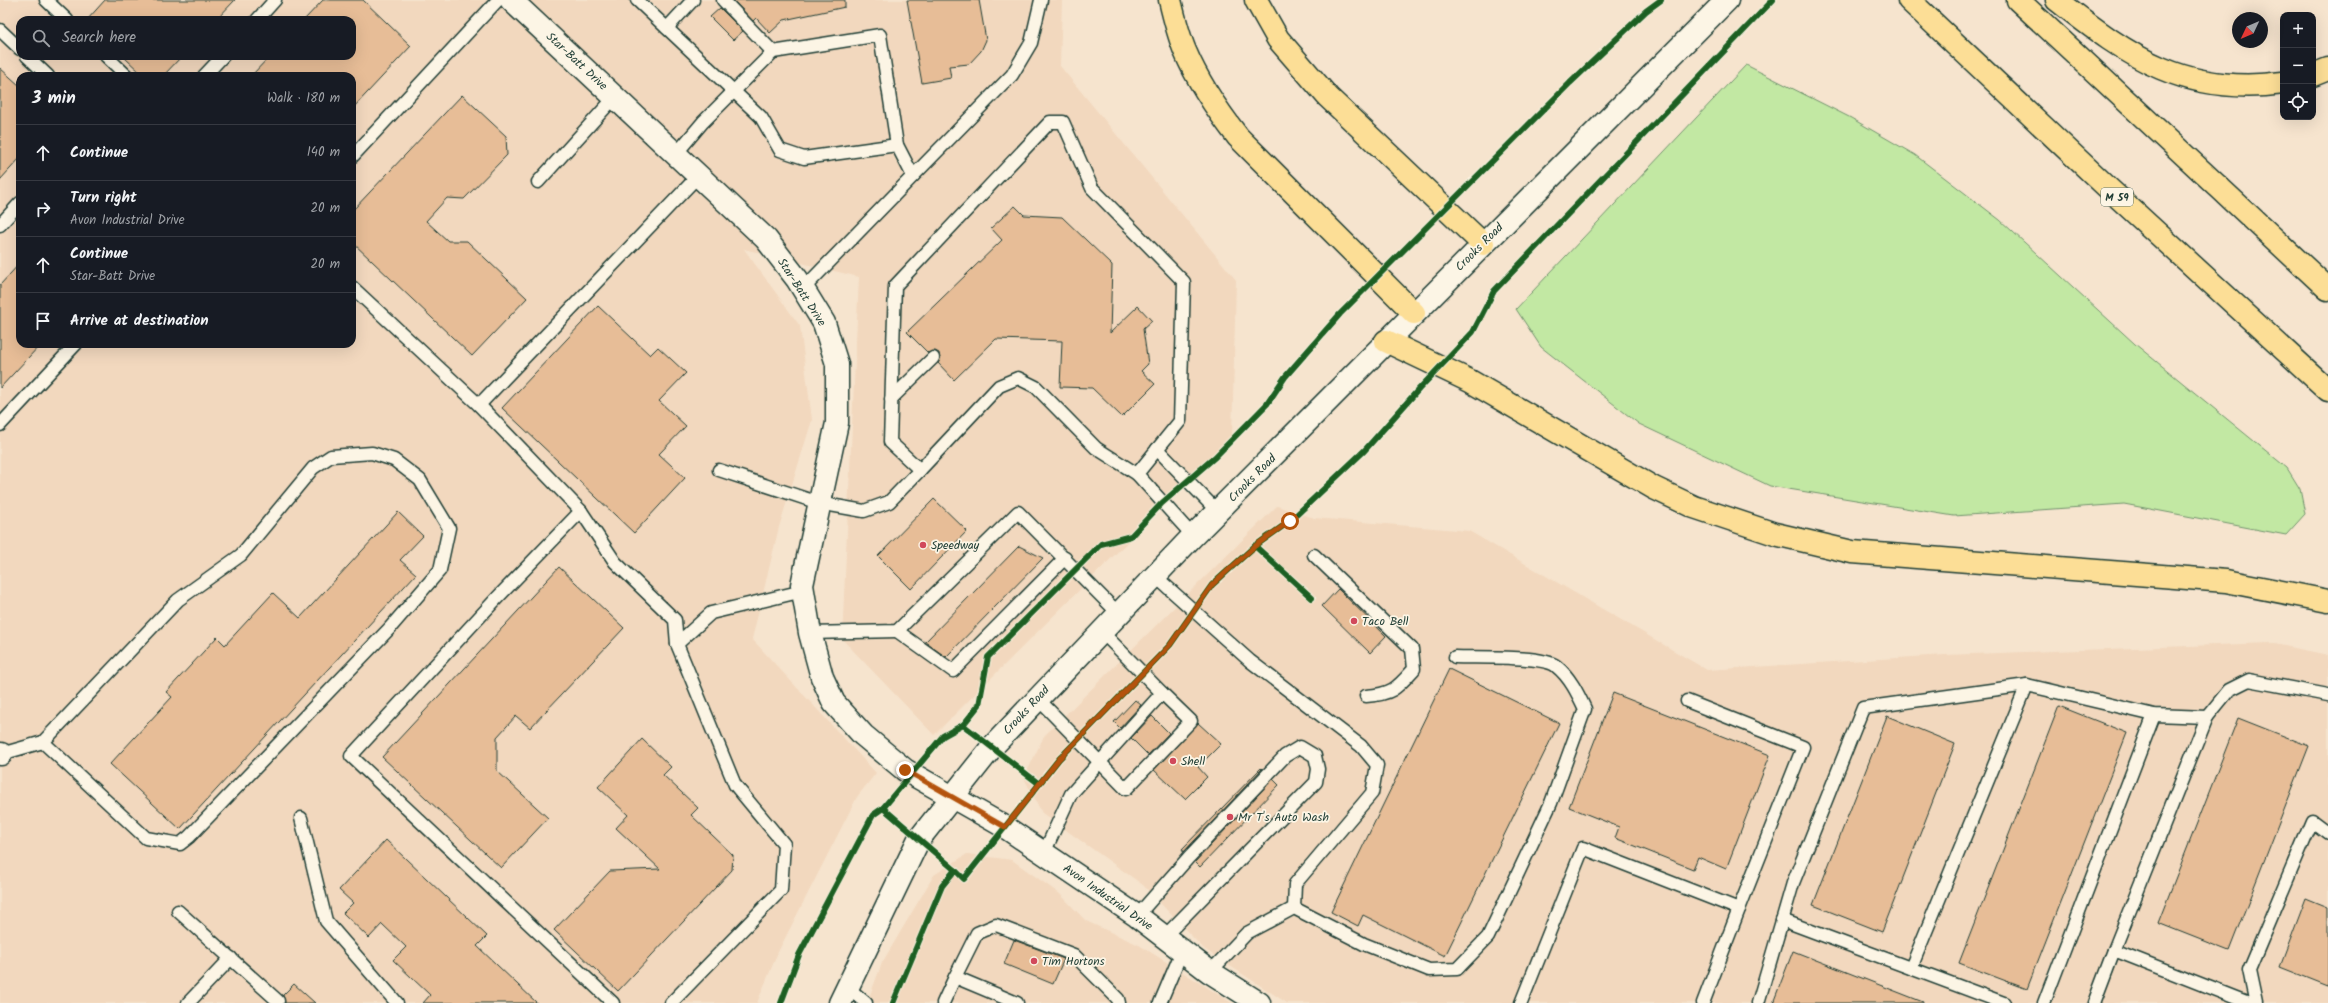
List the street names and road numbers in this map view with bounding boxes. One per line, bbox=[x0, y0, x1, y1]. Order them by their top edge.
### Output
street label: Star-Batt Drive bbox=[541, 28, 612, 95]
road number: M 59 bbox=[2101, 188, 2133, 206]
street label: Crooks Road bbox=[1451, 218, 1509, 276]
street label: Star-Batt Drive bbox=[772, 254, 831, 331]
street label: Crooks Road bbox=[1224, 449, 1282, 507]
street label: Crooks Road bbox=[998, 681, 1055, 739]
street label: Avon Industrial Drive bbox=[1059, 859, 1157, 936]

